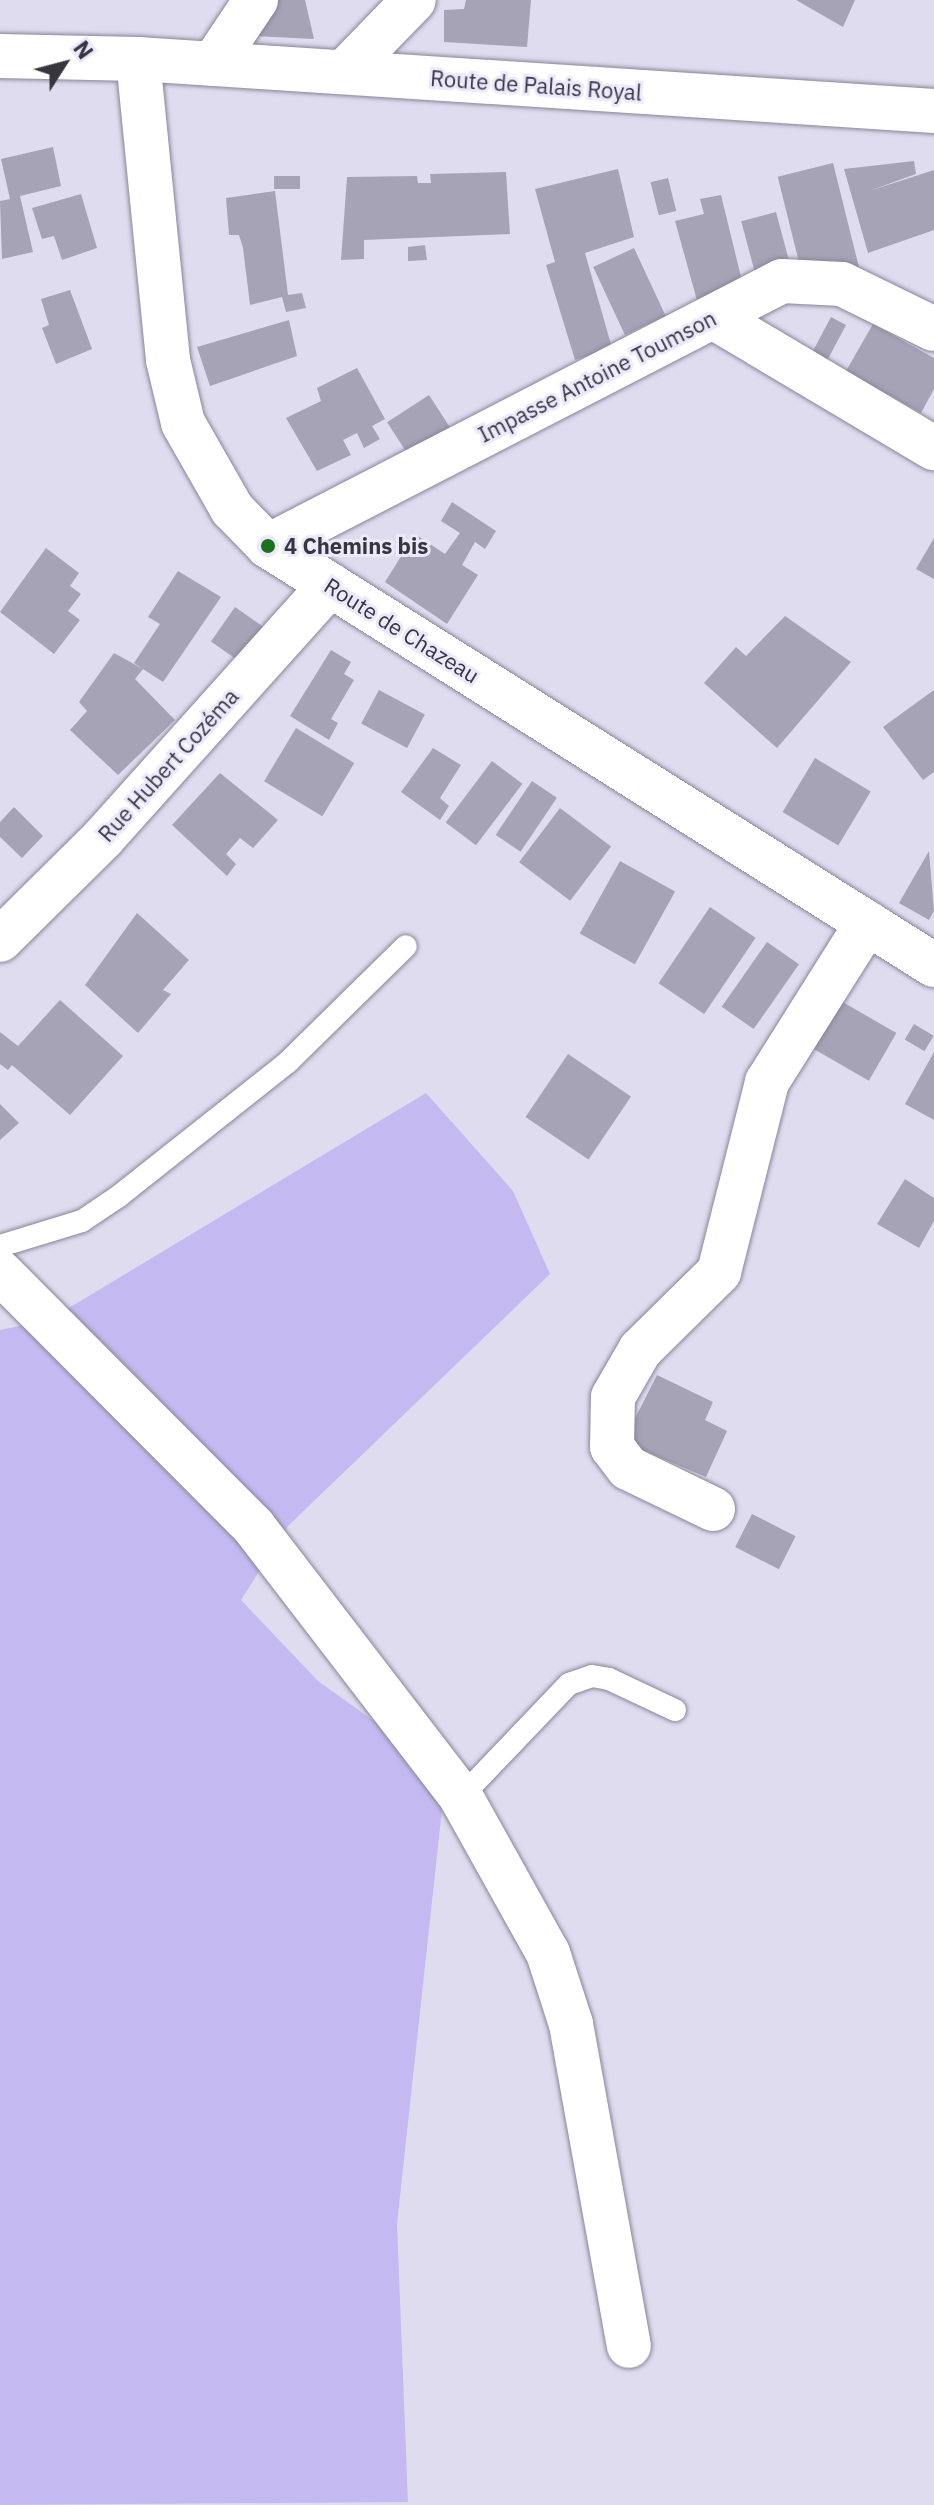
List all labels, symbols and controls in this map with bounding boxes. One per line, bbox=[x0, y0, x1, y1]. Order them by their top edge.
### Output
north arrow bbox=[24, 24, 104, 104]
text: N bbox=[67, 35, 100, 65]
street label: Route de Palais Royal bbox=[429, 64, 643, 106]
street label: Impasse Antoine Toumson bbox=[474, 304, 720, 448]
place label: 4 Chemins bis bbox=[284, 533, 428, 559]
marker: 4 Chemins bis bbox=[259, 537, 277, 555]
street label: Route de Chazeau bbox=[320, 572, 484, 688]
street label: Rue Hubert Cozéma bbox=[92, 683, 244, 847]

